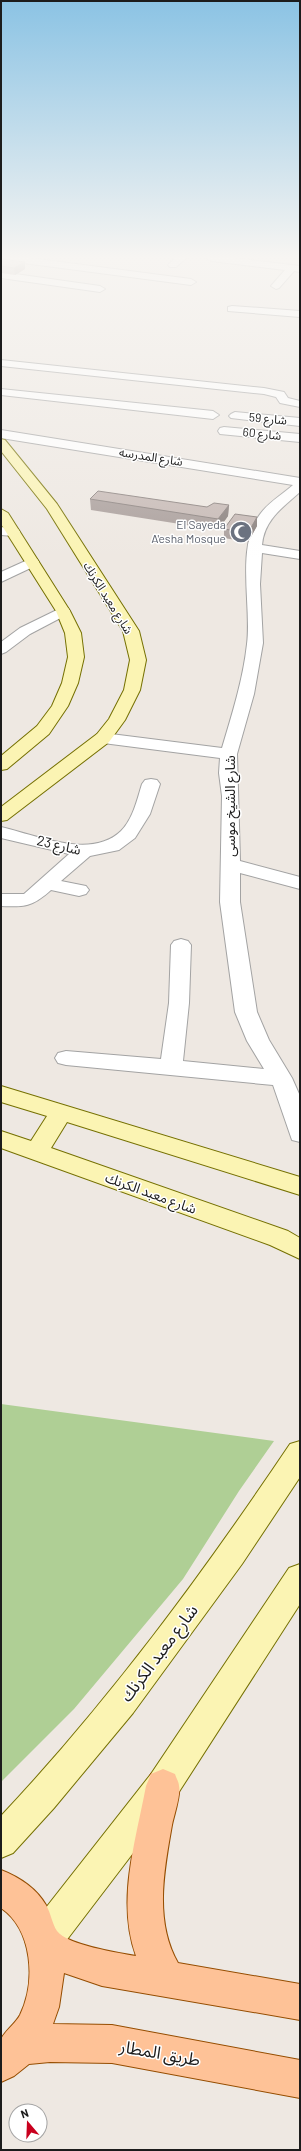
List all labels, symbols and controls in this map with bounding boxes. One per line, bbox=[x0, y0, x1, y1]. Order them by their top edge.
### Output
street label: شارع 59 bbox=[248, 409, 288, 430]
street label: شارع 60 bbox=[242, 424, 282, 445]
street label: شارع المدرسه bbox=[118, 444, 184, 471]
place label: El Sayeda A'esha Mosque bbox=[151, 517, 226, 545]
mosque icon: El Sayeda A'esha Mosque bbox=[228, 519, 254, 545]
street label: شارع معبد الكرنك bbox=[79, 559, 137, 638]
street label: شارع الشيخ موسى bbox=[221, 755, 241, 857]
street label: شارع 23 bbox=[35, 831, 83, 861]
street label: شارع معبد الكرنك bbox=[102, 1168, 199, 1220]
street label: شارع معبد الكرنك bbox=[115, 1600, 204, 1707]
street label: طريق المطار bbox=[117, 2035, 202, 2071]
north arrow bbox=[8, 2103, 48, 2143]
text: N bbox=[19, 2106, 30, 2120]

